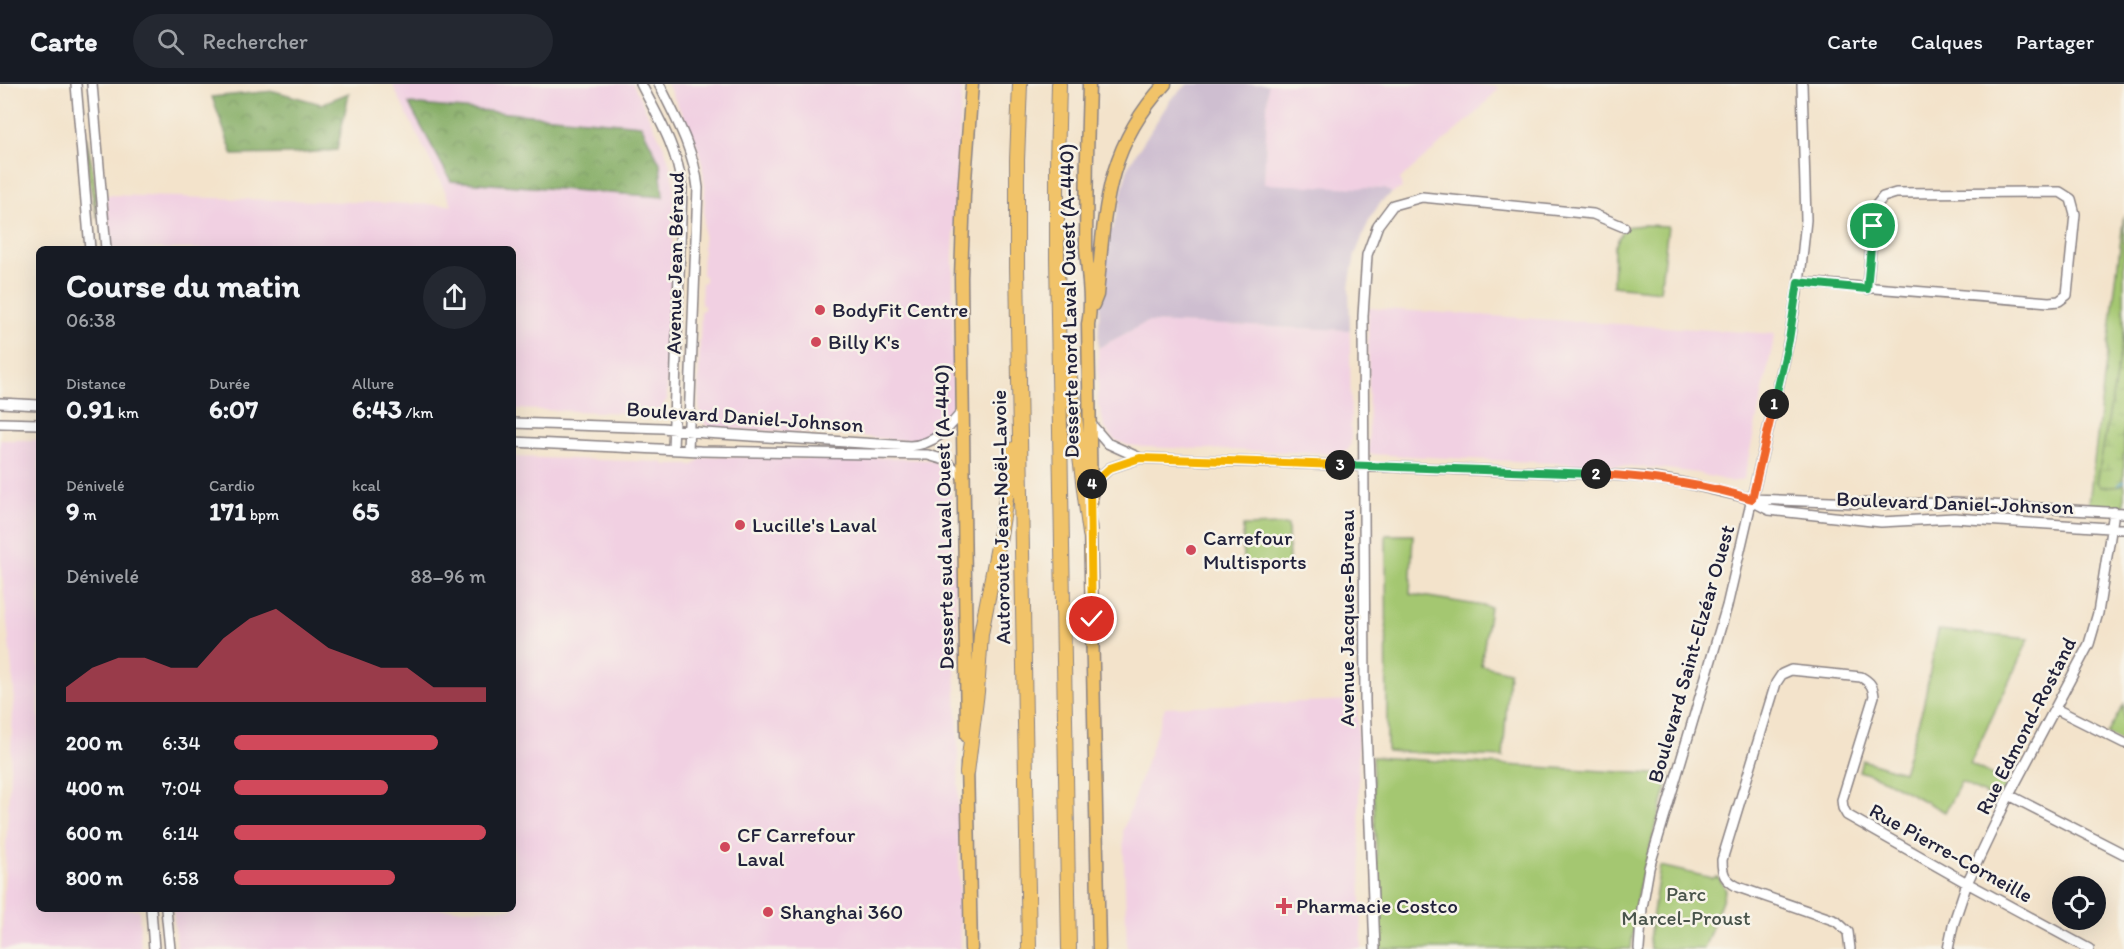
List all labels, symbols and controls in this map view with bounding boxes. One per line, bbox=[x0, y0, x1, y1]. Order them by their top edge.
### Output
search box bbox=[133, 14, 553, 68]
text: Carte bbox=[30, 24, 97, 58]
icon: search bbox=[154, 25, 187, 58]
text: Rechercher bbox=[202, 28, 308, 55]
text: Carte bbox=[1827, 29, 1878, 54]
text: Calques bbox=[1911, 29, 1983, 54]
text: Partager bbox=[2016, 29, 2094, 54]
street label: Desserte nord Laval Ouest (A-440) bbox=[1053, 143, 1084, 459]
street label: Avenue Jean Béraud bbox=[660, 171, 689, 355]
pin bbox=[1847, 200, 1898, 251]
icon: arrive bbox=[1856, 209, 1889, 242]
text: Course du matin bbox=[66, 266, 300, 305]
button: share bbox=[423, 266, 486, 329]
place label: BodyFit Centre bbox=[832, 297, 968, 322]
marker: BodyFit Centre bbox=[813, 303, 827, 317]
text: 06:38 bbox=[66, 308, 116, 332]
place label: Billy K's bbox=[828, 329, 900, 354]
marker: Billy K's bbox=[809, 335, 823, 349]
street label: Desserte sud Laval Ouest (A-440) bbox=[928, 364, 959, 670]
text: Distance bbox=[66, 374, 126, 393]
text: Durée bbox=[209, 374, 250, 393]
text: Allure bbox=[352, 374, 394, 393]
pin: 1 bbox=[1759, 389, 1789, 419]
street label: Autoroute Jean-Noël-Lavoie bbox=[986, 390, 1015, 644]
text: 0.91 bbox=[66, 393, 114, 425]
text: 6:07 bbox=[209, 393, 258, 425]
text: 6:43 bbox=[352, 393, 402, 425]
text: 1 bbox=[1770, 394, 1778, 413]
street label: Boulevard Daniel-Johnson bbox=[626, 396, 865, 437]
text: km bbox=[114, 403, 139, 422]
text: /km bbox=[402, 403, 433, 422]
pin: 3 bbox=[1325, 450, 1355, 480]
text: 3 bbox=[1336, 455, 1344, 474]
pin: 2 bbox=[1581, 459, 1611, 489]
text: 2 bbox=[1592, 464, 1600, 483]
pin: 4 bbox=[1077, 469, 1107, 499]
text: 4 bbox=[1087, 474, 1097, 493]
text: Dénivelé bbox=[66, 476, 125, 495]
text: Cardio bbox=[209, 476, 255, 495]
text: kcal bbox=[352, 476, 380, 495]
street label: Boulevard Daniel-Johnson bbox=[1836, 486, 2074, 519]
text: 9 bbox=[66, 495, 80, 527]
text: 171 bbox=[209, 495, 246, 527]
text: 65 bbox=[352, 495, 379, 527]
text: m bbox=[80, 505, 97, 524]
text: bpm bbox=[246, 505, 279, 524]
street label: Avenue Jacques-Bureau bbox=[1334, 509, 1359, 727]
place label: Lucille's Laval bbox=[752, 512, 877, 537]
marker: Lucille's Laval bbox=[733, 518, 747, 532]
street label: Boulevard Saint-Elzéar Ouest bbox=[1642, 522, 1739, 786]
place label: Carrefour Multisports bbox=[1203, 525, 1307, 574]
marker: Carrefour Multisports bbox=[1184, 543, 1198, 557]
text: Dénivelé bbox=[66, 564, 139, 588]
text: 88–96 m bbox=[411, 564, 486, 588]
pin bbox=[1066, 593, 1117, 644]
icon: check bbox=[1075, 602, 1108, 635]
street label: Rue Edmond-Rostand bbox=[1970, 633, 2081, 819]
text: 200 m bbox=[66, 731, 122, 755]
text: 6:34 bbox=[162, 731, 200, 755]
text: 400 m bbox=[66, 776, 124, 800]
text: 7:04 bbox=[162, 776, 201, 800]
street label: Rue Pierre-Corneille bbox=[1865, 797, 2037, 908]
text: 600 m bbox=[66, 821, 123, 845]
text: 6:14 bbox=[162, 821, 199, 845]
place label: CF Carrefour Laval bbox=[737, 822, 856, 871]
marker: CF Carrefour Laval bbox=[718, 840, 732, 854]
text: 800 m bbox=[66, 866, 123, 890]
text: 6:58 bbox=[162, 866, 199, 890]
map controls bbox=[2052, 876, 2106, 930]
button: locate bbox=[2052, 876, 2106, 930]
park label: Parc Marcel-Proust bbox=[1621, 881, 1751, 930]
place label: Pharmacie Costco bbox=[1296, 893, 1458, 918]
place label: Shanghai 360 bbox=[780, 899, 903, 924]
marker: Pharmacie Costco bbox=[1277, 899, 1291, 913]
marker: Shanghai 360 bbox=[761, 905, 775, 919]

